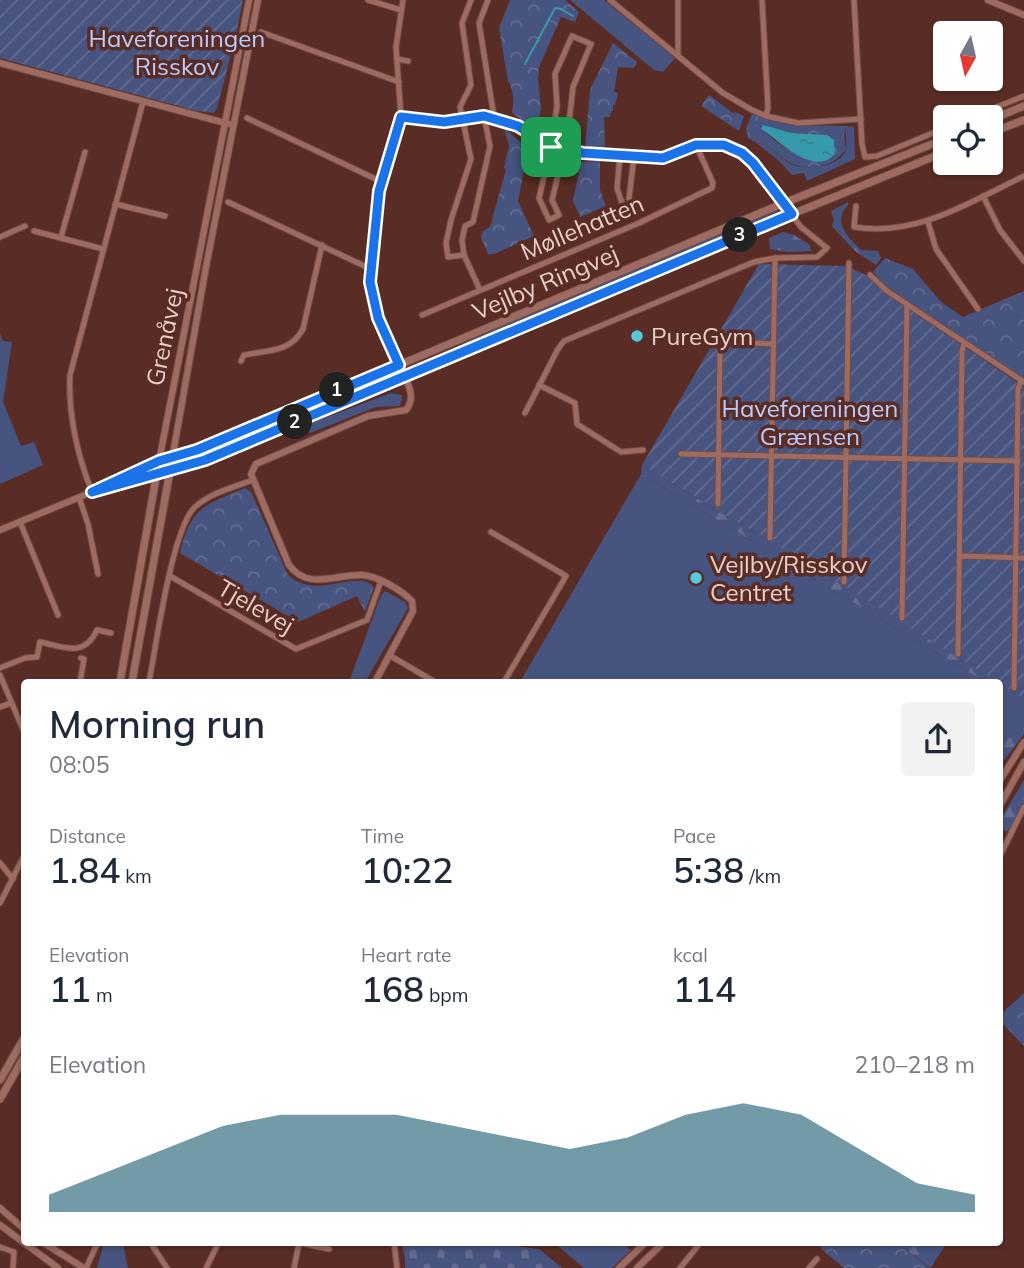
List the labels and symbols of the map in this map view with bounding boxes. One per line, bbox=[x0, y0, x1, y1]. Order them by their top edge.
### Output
north arrow bbox=[933, 21, 1003, 91]
park label: Haveforeningen Risskov bbox=[89, 23, 265, 81]
pin bbox=[521, 117, 581, 177]
street label: Møllehatten bbox=[516, 188, 648, 266]
pin: 3 bbox=[722, 218, 758, 252]
street label: Vejlby Ringvej bbox=[468, 238, 622, 326]
street label: Grenåvej bbox=[139, 285, 189, 389]
place label: PureGym bbox=[651, 321, 753, 351]
marker: PureGym bbox=[629, 328, 645, 344]
pin: 1 bbox=[320, 372, 354, 408]
park label: Haveforeningen Grænsen bbox=[722, 393, 898, 451]
pin: 2 bbox=[278, 404, 312, 440]
place label: Vejlby/Risskov Centret bbox=[710, 549, 868, 607]
marker: Vejlby/Risskov Centret bbox=[688, 570, 704, 586]
street label: Tjelevej bbox=[212, 572, 300, 640]

